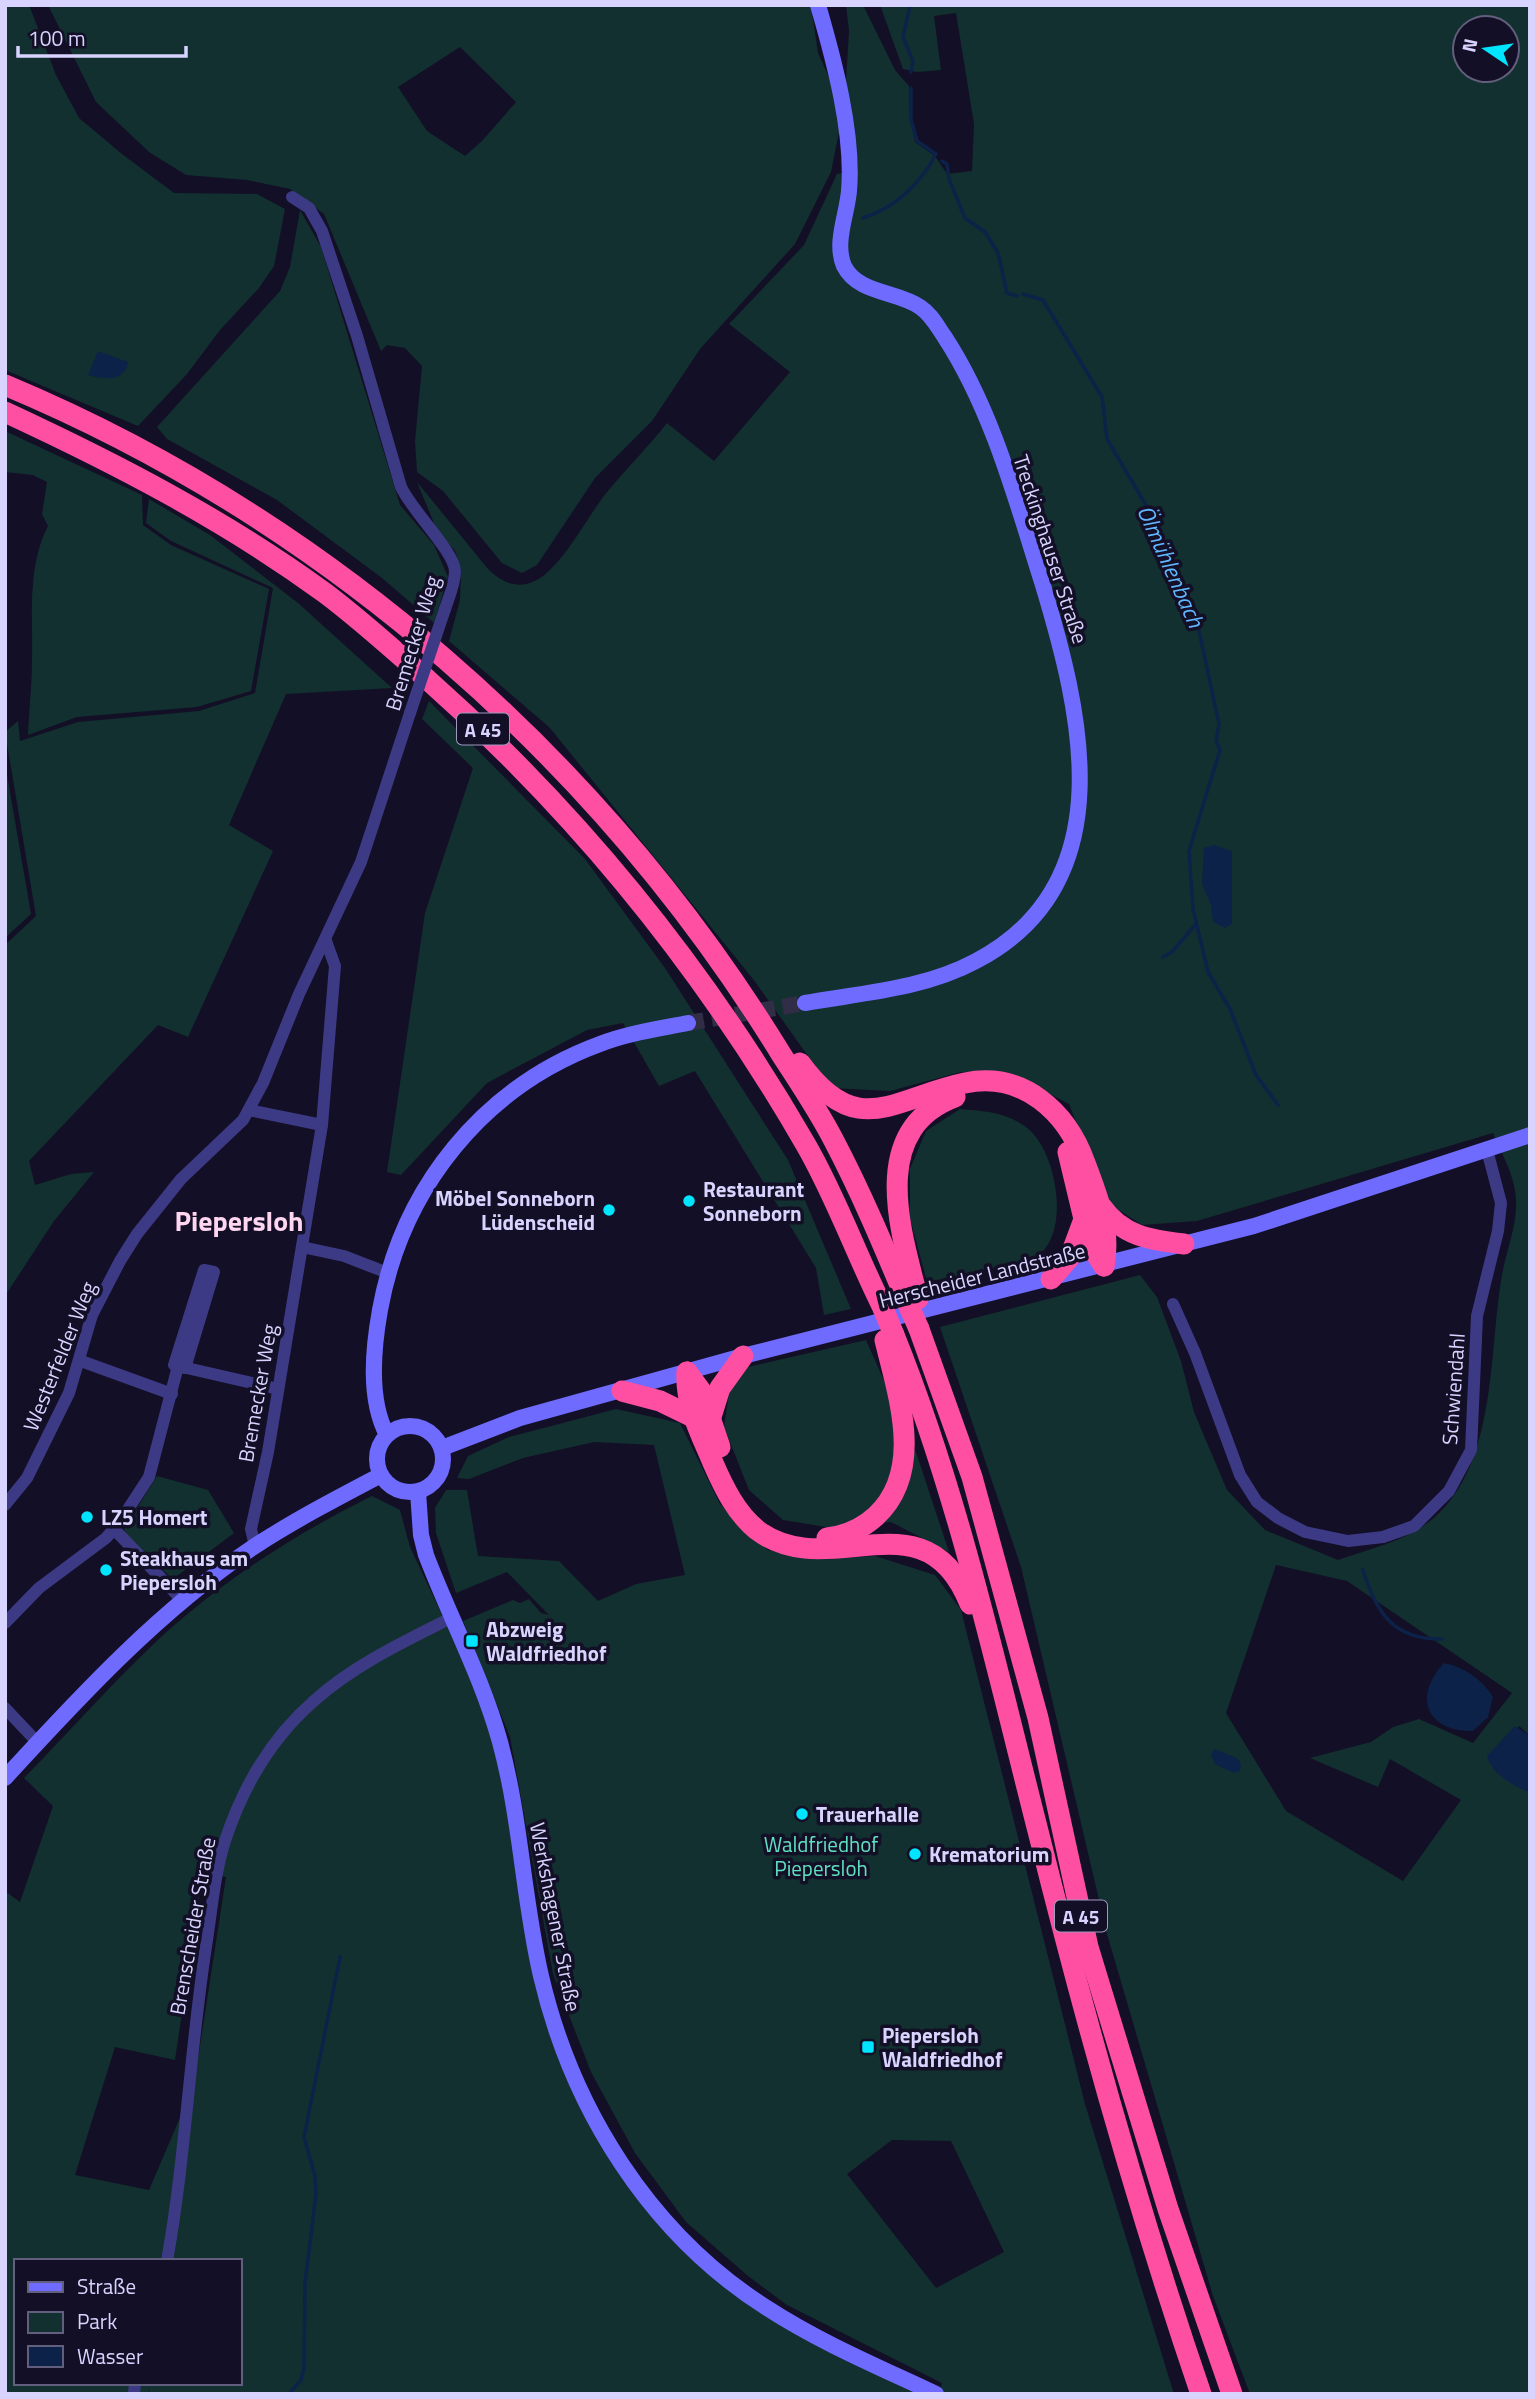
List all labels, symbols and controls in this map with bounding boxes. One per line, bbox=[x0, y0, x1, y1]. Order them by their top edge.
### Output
scale bar bbox=[18, 14, 186, 58]
north arrow bbox=[1451, 14, 1521, 84]
text: 100 m bbox=[28, 22, 85, 54]
text: N bbox=[1453, 35, 1485, 55]
street label: Treckinghauser Straße bbox=[1005, 450, 1097, 648]
water label: Ölmühlenbach bbox=[1128, 499, 1214, 633]
street label: Bremecker Weg bbox=[376, 571, 448, 715]
road number: A 45 bbox=[457, 714, 509, 744]
place label: Restaurant Sonneborn bbox=[703, 1173, 805, 1229]
place label: Möbel Sonneborn Lüdenscheid bbox=[435, 1182, 595, 1238]
marker: Restaurant Sonneborn bbox=[681, 1193, 697, 1209]
district label: Piepersloh bbox=[174, 1199, 304, 1242]
marker: Möbel Sonneborn Lüdenscheid bbox=[601, 1202, 617, 1218]
street label: Herscheider Landstraße bbox=[876, 1234, 1088, 1316]
street label: Westerfelder Weg bbox=[14, 1276, 104, 1436]
street label: Bremecker Weg bbox=[229, 1321, 285, 1465]
street label: Schwiendahl bbox=[1433, 1332, 1473, 1446]
place label: LZ5 Homert bbox=[101, 1501, 208, 1533]
marker: LZ5 Homert bbox=[79, 1509, 95, 1525]
place label: Steakhaus am Piepersloh bbox=[120, 1542, 248, 1598]
marker: Steakhaus am Piepersloh bbox=[98, 1562, 114, 1578]
place label: Abzweig Waldfriedhof bbox=[486, 1613, 607, 1669]
marker: Abzweig Waldfriedhof bbox=[464, 1633, 480, 1649]
place label: Trauerhalle bbox=[816, 1798, 919, 1830]
marker: Trauerhalle bbox=[794, 1806, 810, 1822]
street label: Werkshagener Straße bbox=[522, 1820, 590, 2014]
park label: Waldfriedhof Piepersloh bbox=[764, 1828, 878, 1884]
street label: Brenscheider Straße bbox=[161, 1835, 223, 2017]
place label: Krematorium bbox=[929, 1838, 1049, 1870]
marker: Krematorium bbox=[907, 1846, 923, 1862]
road number: A 45 bbox=[1055, 1900, 1107, 1932]
place label: Piepersloh Waldfriedhof bbox=[882, 2019, 1003, 2075]
marker: Piepersloh Waldfriedhof bbox=[860, 2039, 876, 2055]
legend bbox=[14, 2259, 242, 2385]
text: Straße bbox=[77, 2270, 136, 2302]
text: Park bbox=[77, 2305, 117, 2337]
text: Wasser bbox=[77, 2340, 143, 2372]

